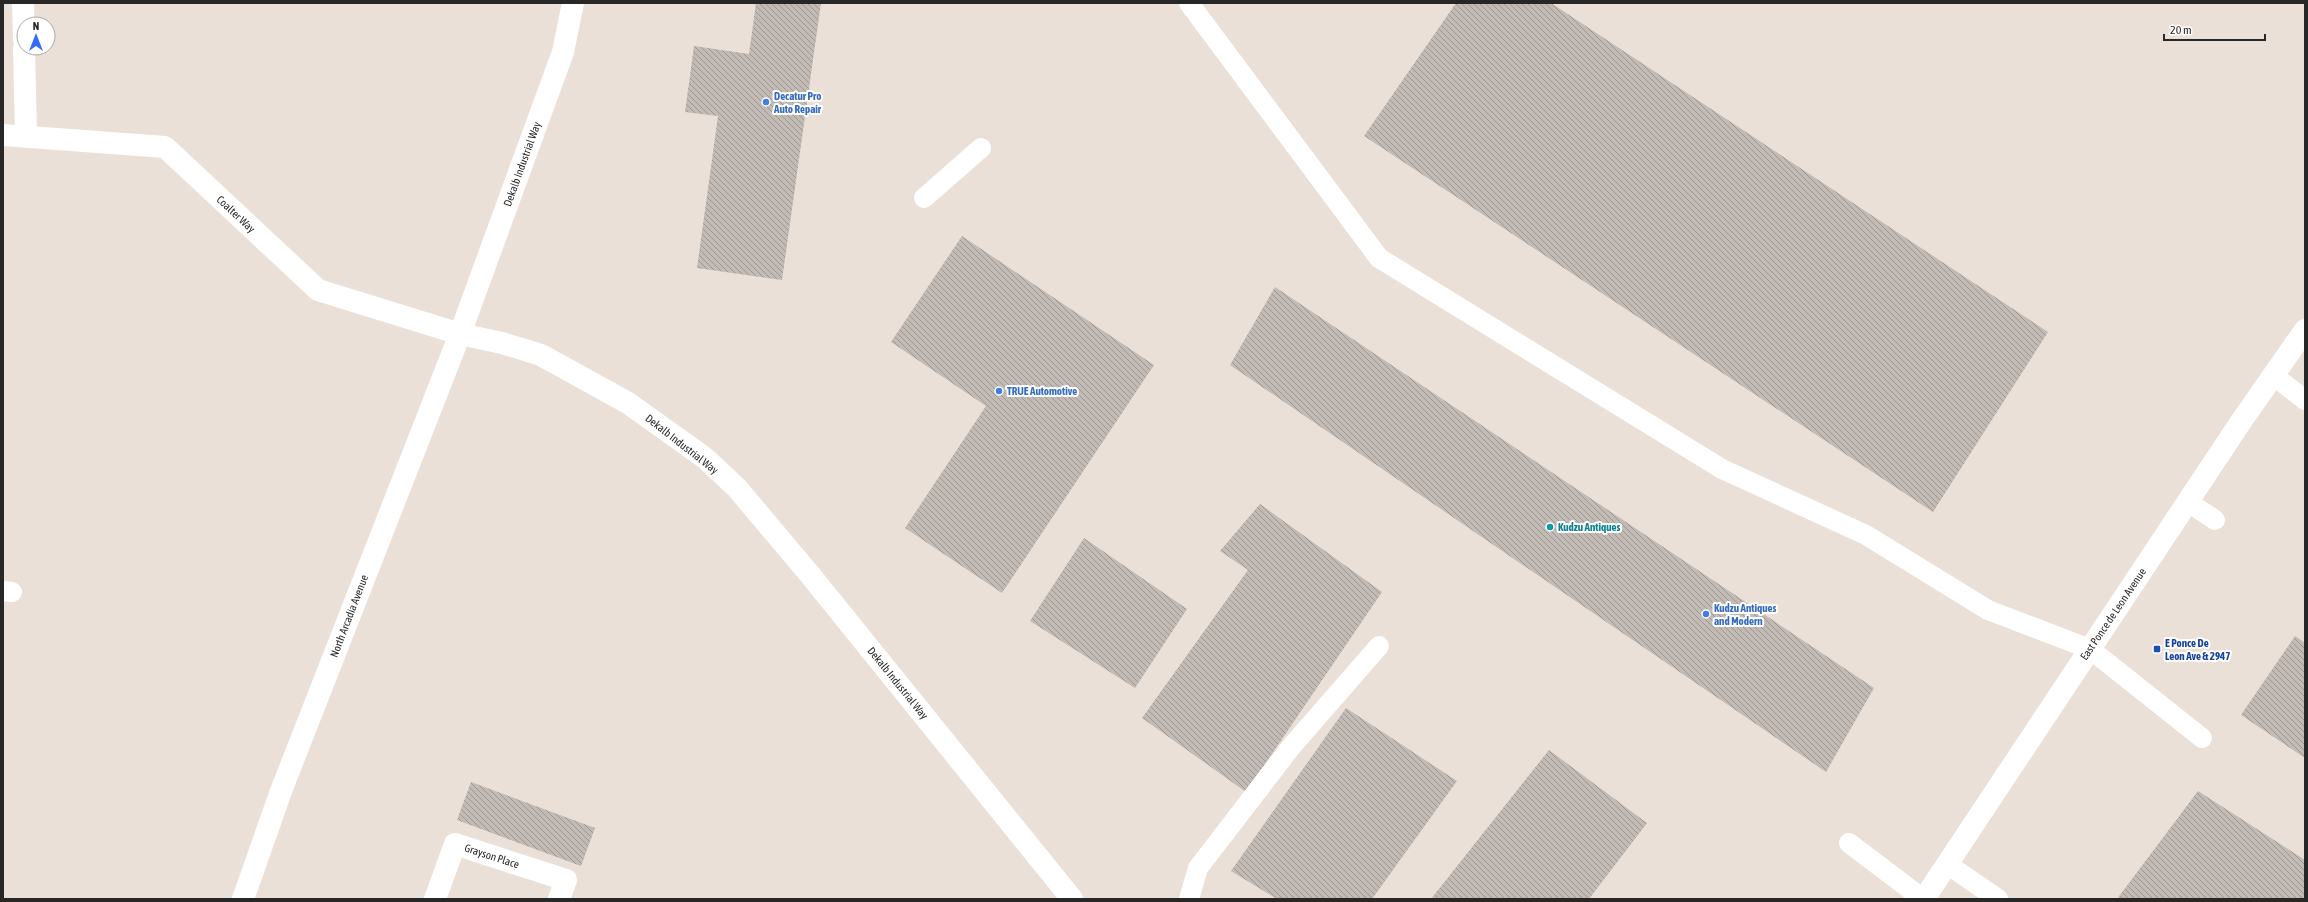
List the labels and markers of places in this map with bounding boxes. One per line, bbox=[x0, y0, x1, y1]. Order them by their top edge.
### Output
place label: Decatur Pro Auto Repair bbox=[773, 90, 822, 115]
marker: Decatur Pro Auto Repair bbox=[761, 97, 771, 107]
place label: TRUE Automotive bbox=[1007, 385, 1077, 397]
marker: TRUE Automotive bbox=[994, 386, 1004, 396]
place label: Kudzu Antiques bbox=[1558, 521, 1621, 533]
marker: Kudzu Antiques bbox=[1545, 522, 1555, 532]
place label: Kudzu Antiques and Modern bbox=[1714, 602, 1777, 627]
marker: Kudzu Antiques and Modern bbox=[1701, 609, 1711, 619]
place label: E Ponce De Leon Ave & 2947 bbox=[2165, 637, 2230, 662]
marker: E Ponce De Leon Ave & 2947 bbox=[2152, 644, 2162, 654]

